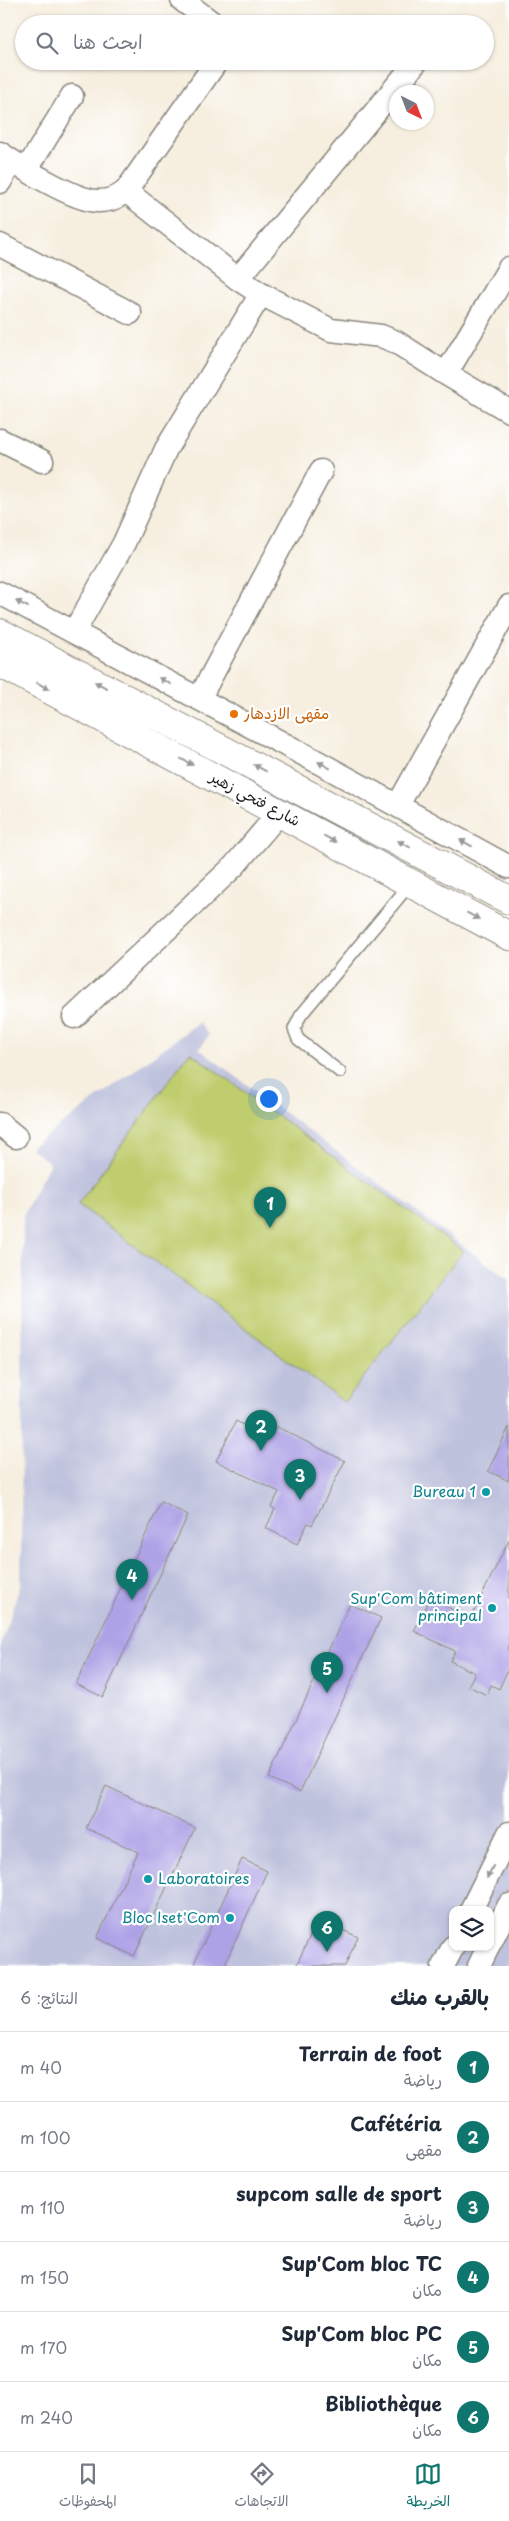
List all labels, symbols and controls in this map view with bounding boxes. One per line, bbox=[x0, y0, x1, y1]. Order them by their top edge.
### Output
search box bbox=[15, 15, 494, 70]
text: ابحث هنا bbox=[73, 27, 143, 55]
icon: search bbox=[33, 29, 61, 57]
north arrow bbox=[389, 85, 434, 130]
one-way arrow bbox=[15, 600, 29, 608]
one-way arrow bbox=[158, 676, 172, 685]
one-way arrow bbox=[93, 681, 108, 689]
one-way arrow bbox=[36, 682, 51, 690]
place label: مقهى الازدهار bbox=[243, 701, 329, 724]
marker: مقهى الازدهار bbox=[228, 708, 240, 720]
one-way arrow bbox=[180, 758, 194, 766]
one-way arrow bbox=[317, 761, 331, 770]
street label: شارع فتحي زهير bbox=[203, 763, 305, 834]
one-way arrow bbox=[253, 764, 268, 772]
one-way arrow bbox=[323, 835, 337, 843]
one-way arrow bbox=[460, 839, 473, 848]
one-way arrow bbox=[397, 840, 411, 848]
one-way arrow bbox=[466, 912, 480, 921]
your location bbox=[256, 1086, 282, 1112]
pin: 1 bbox=[254, 1187, 286, 1228]
pin: 2 bbox=[245, 1410, 277, 1451]
pin: 3 bbox=[284, 1459, 316, 1500]
place label: Bureau 1 bbox=[412, 1479, 476, 1502]
marker: Bureau 1 bbox=[480, 1486, 492, 1498]
pin: 4 bbox=[116, 1559, 148, 1600]
place label: Sup'Com bâtiment principal bbox=[350, 1586, 482, 1626]
marker: Sup'Com bâtiment principal bbox=[486, 1602, 498, 1614]
pin: 5 bbox=[311, 1652, 343, 1693]
one-way arrow bbox=[486, 1864, 494, 1879]
place label: Laboratoires bbox=[158, 1866, 249, 1889]
marker: Laboratoires bbox=[142, 1873, 154, 1885]
place label: Bloc Iset'Com bbox=[122, 1905, 220, 1928]
map controls bbox=[449, 1906, 494, 1951]
button: layers bbox=[449, 1906, 494, 1951]
pin: 6 bbox=[311, 1911, 343, 1952]
marker: Bloc Iset'Com bbox=[224, 1912, 236, 1924]
text: بالقرب منك bbox=[390, 1980, 489, 2012]
text: النتائج: 6 bbox=[20, 1985, 78, 2009]
text: Terrain de foot bbox=[299, 2039, 442, 2067]
text: 40 m bbox=[20, 2055, 62, 2079]
text: 1 bbox=[469, 2055, 477, 2079]
text: رياضة bbox=[404, 2067, 442, 2091]
text: Cafétéria bbox=[350, 2109, 442, 2137]
text: 100 m bbox=[20, 2125, 70, 2149]
text: 2 bbox=[467, 2125, 479, 2149]
text: مقهى bbox=[405, 2137, 442, 2161]
text: supcom salle de sport bbox=[236, 2179, 442, 2207]
text: 110 m bbox=[20, 2195, 65, 2219]
text: 3 bbox=[468, 2195, 478, 2219]
text: رياضة bbox=[404, 2207, 442, 2231]
text: Sup'Com bloc TC bbox=[282, 2249, 442, 2277]
text: 150 m bbox=[20, 2265, 69, 2289]
text: 4 bbox=[468, 2265, 478, 2289]
text: مكان bbox=[412, 2277, 442, 2301]
text: Sup'Com bloc PC bbox=[281, 2319, 442, 2347]
text: 170 m bbox=[20, 2335, 67, 2359]
text: 5 bbox=[468, 2335, 478, 2359]
text: مكان bbox=[412, 2347, 442, 2371]
text: Bibliothèque bbox=[325, 2389, 442, 2417]
text: 240 m bbox=[20, 2405, 73, 2429]
text: 6 bbox=[467, 2405, 479, 2429]
text: مكان bbox=[412, 2417, 442, 2441]
tab: المحفوظات bbox=[59, 2460, 117, 2514]
tab: الاتجاهات bbox=[234, 2460, 289, 2514]
tab: الخريطة bbox=[406, 2460, 450, 2514]

